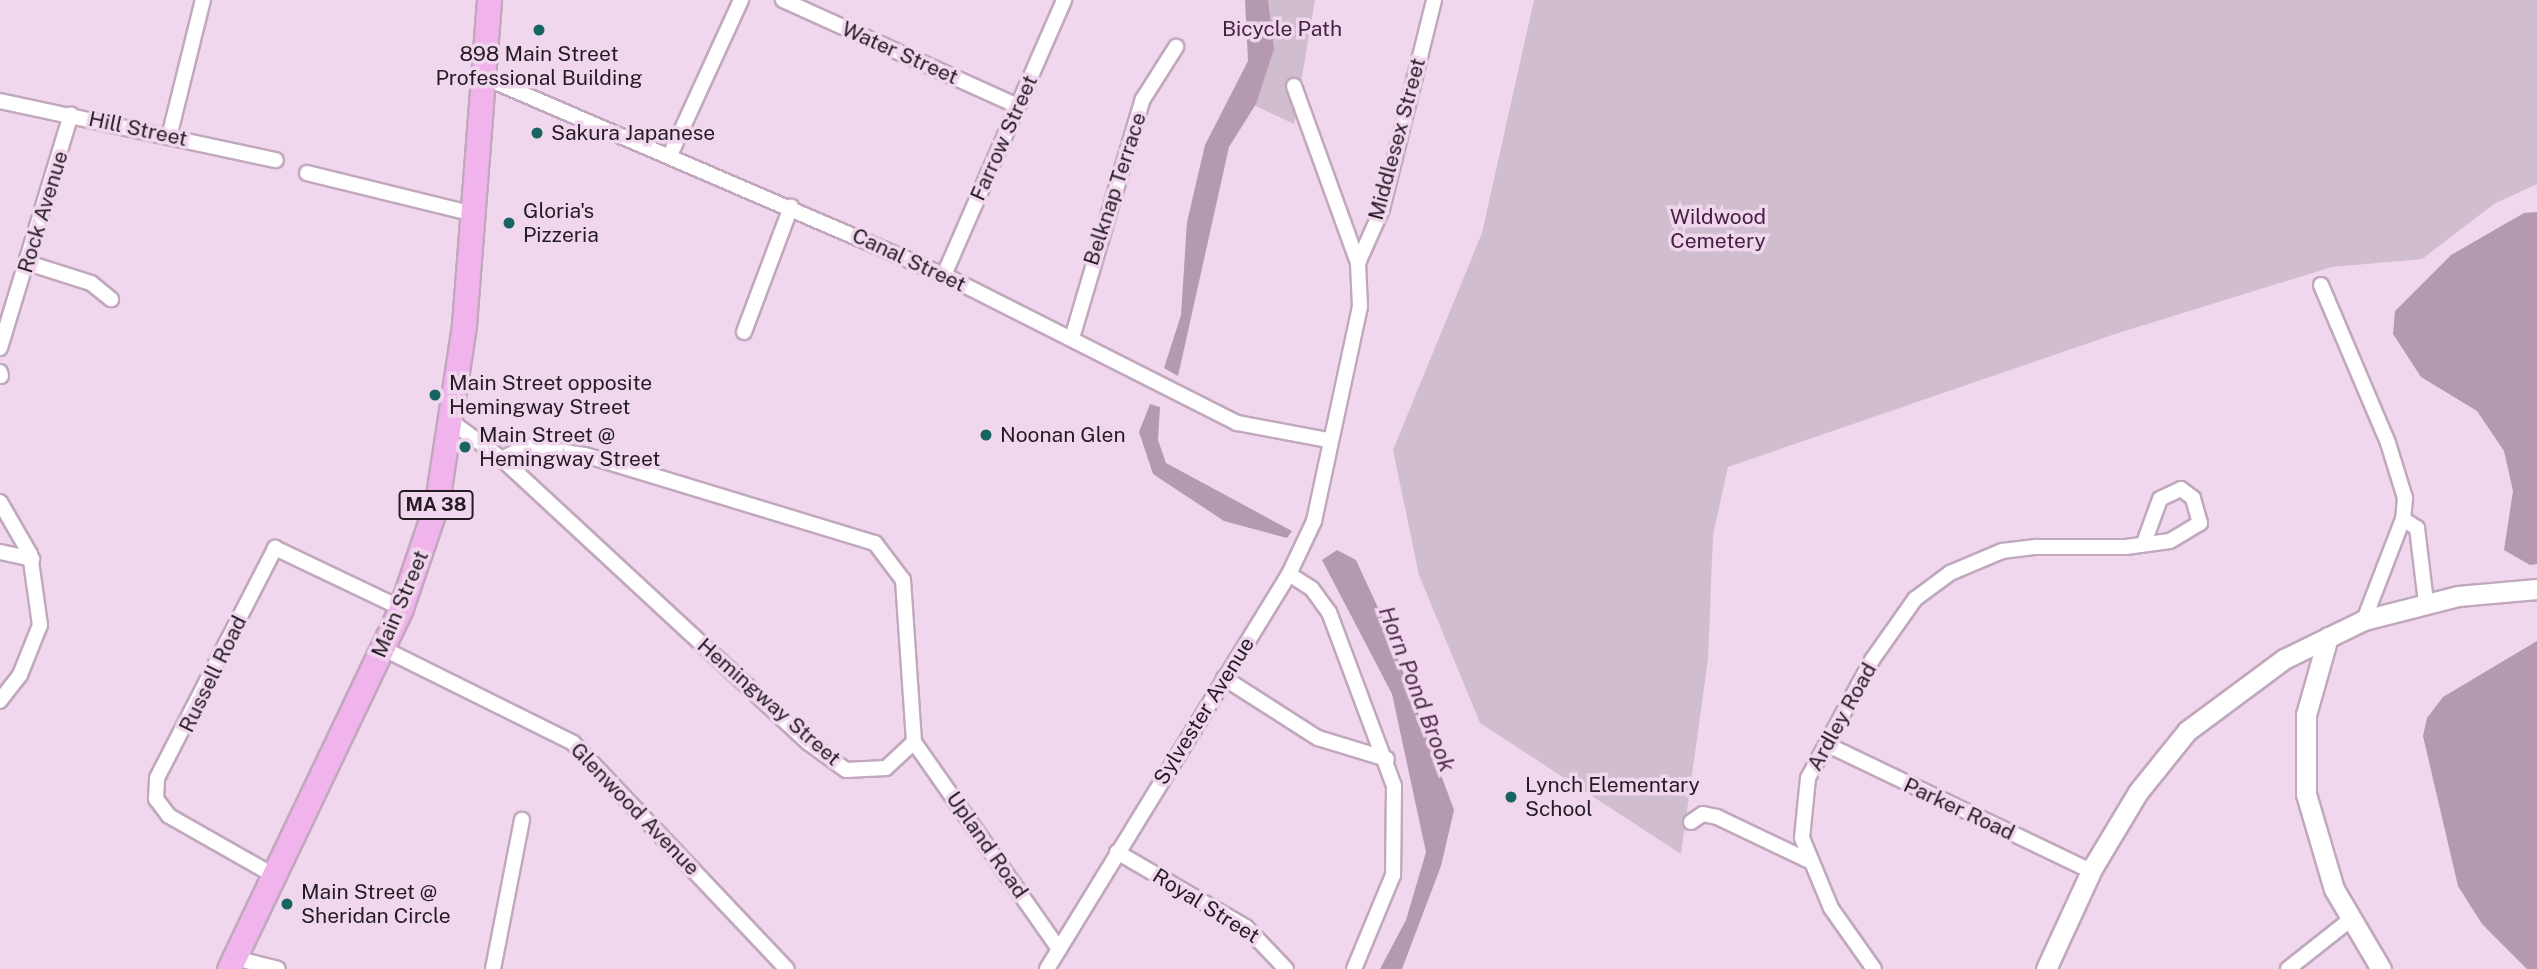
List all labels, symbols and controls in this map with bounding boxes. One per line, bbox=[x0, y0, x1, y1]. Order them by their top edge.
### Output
street label: Water Street bbox=[838, 16, 962, 90]
park label: Bicycle Path bbox=[1222, 16, 1342, 42]
marker: 898 Main Street Professional Building bbox=[531, 22, 547, 38]
place label: 898 Main Street Professional Building bbox=[435, 41, 643, 91]
street label: Middlesex Street bbox=[1363, 55, 1431, 223]
street label: Farrow Street bbox=[965, 71, 1043, 205]
street label: Hill Street bbox=[86, 106, 190, 152]
street label: Belknap Terrace bbox=[1078, 109, 1152, 269]
place label: Sakura Japanese bbox=[551, 120, 715, 146]
marker: Sakura Japanese bbox=[529, 125, 545, 141]
street label: Rock Avenue bbox=[13, 148, 73, 276]
place label: Gloria's Pizzeria bbox=[523, 198, 599, 248]
park label: Wildwood Cemetery bbox=[1670, 204, 1766, 254]
marker: Gloria's Pizzeria bbox=[501, 215, 517, 231]
street label: Canal Street bbox=[848, 223, 970, 297]
place label: Main Street opposite Hemingway Street bbox=[449, 370, 652, 420]
marker: Main Street opposite Hemingway Street bbox=[427, 387, 443, 403]
place label: Main Street @ Hemingway Street bbox=[479, 422, 661, 472]
place label: Noonan Glen bbox=[1000, 422, 1126, 448]
marker: Noonan Glen bbox=[978, 427, 994, 443]
marker: Main Street @ Hemingway Street bbox=[457, 439, 473, 455]
road number: MA 38 bbox=[398, 490, 474, 520]
street label: Main Street bbox=[366, 547, 434, 661]
water label: Horn Pond Brook bbox=[1373, 602, 1461, 776]
street label: Russell Road bbox=[174, 612, 252, 736]
street label: Hemingway Street bbox=[692, 633, 846, 771]
street label: Sylvester Avenue bbox=[1148, 633, 1260, 789]
street label: Ardley Road bbox=[1802, 659, 1882, 775]
street label: Glenwood Avenue bbox=[565, 737, 705, 881]
place label: Lynch Elementary School bbox=[1525, 772, 1700, 822]
street label: Parker Road bbox=[1900, 772, 2018, 846]
street label: Upland Road bbox=[941, 787, 1033, 903]
marker: Lynch Elementary School bbox=[1503, 789, 1519, 805]
street label: Royal Street bbox=[1148, 863, 1264, 949]
place label: Main Street @ Sheridan Circle bbox=[301, 879, 451, 929]
marker: Main Street @ Sheridan Circle bbox=[279, 896, 295, 912]

